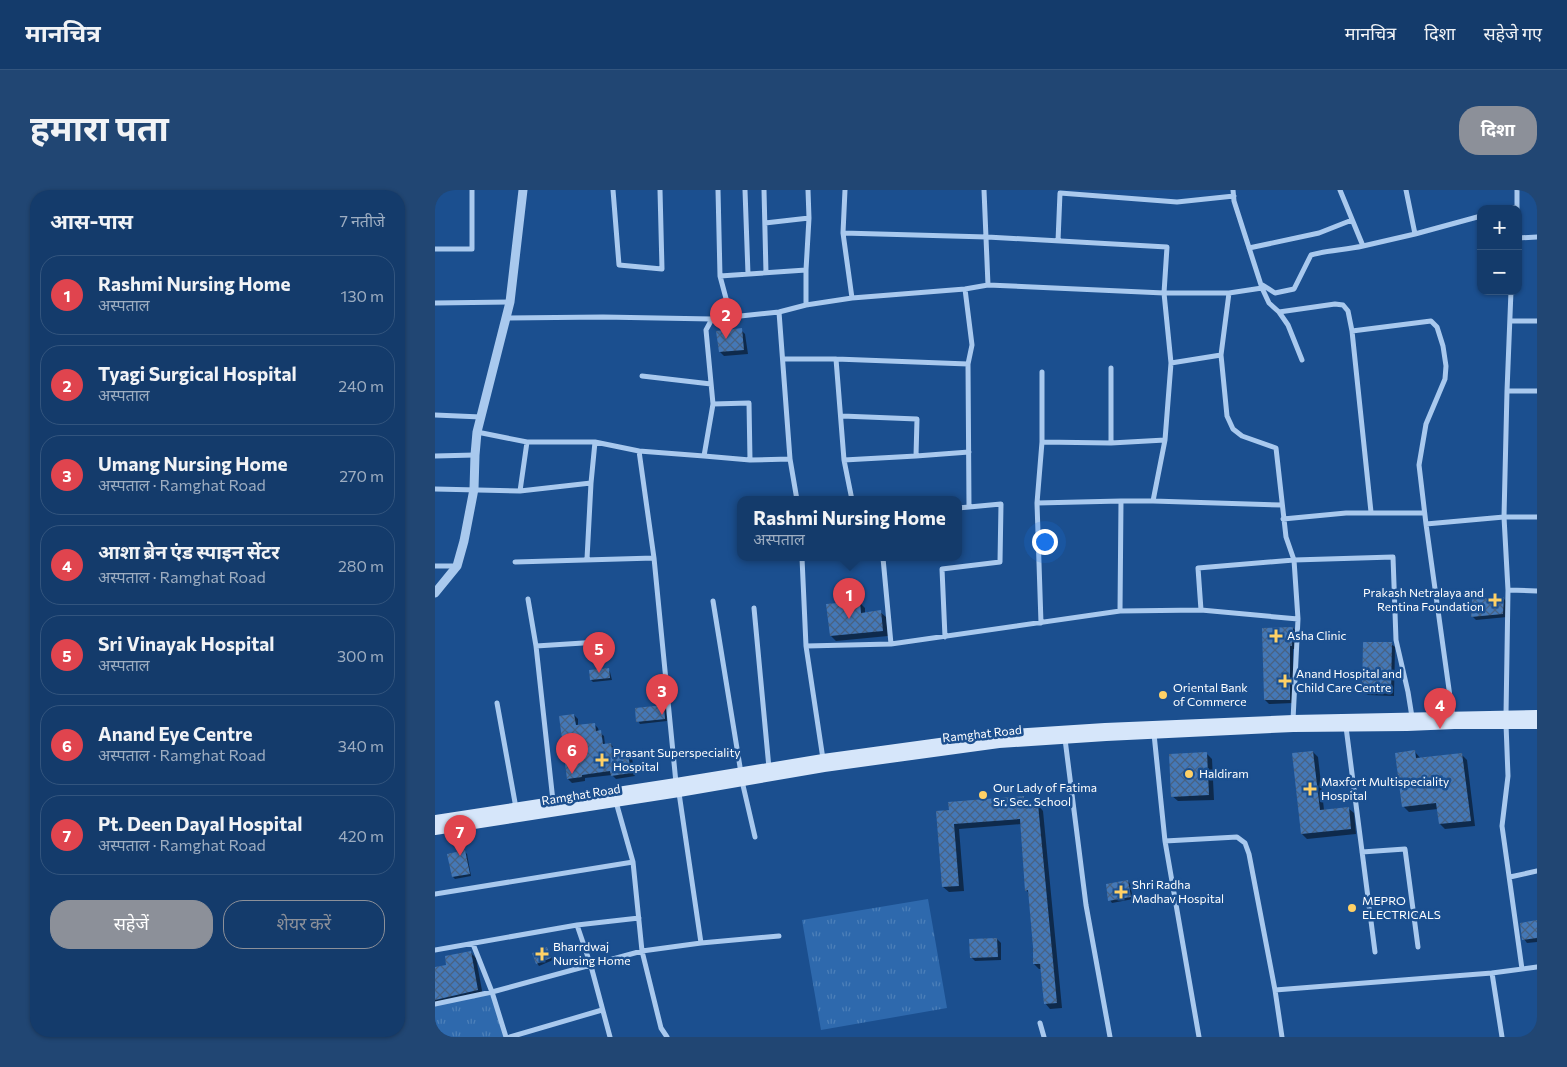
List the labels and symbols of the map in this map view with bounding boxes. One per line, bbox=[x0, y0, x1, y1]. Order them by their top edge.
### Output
pin: 2 bbox=[710, 298, 742, 339]
your location bbox=[1032, 529, 1058, 555]
pin: 1 bbox=[833, 578, 865, 619]
place label: Prakash Netralaya and Rentina Foundation bbox=[1363, 585, 1484, 613]
marker: Prakash Netralaya and Rentina Foundation bbox=[1488, 593, 1502, 607]
place label: Asha Clinic bbox=[1287, 628, 1347, 642]
marker: Asha Clinic bbox=[1269, 629, 1283, 643]
pin: 5 bbox=[583, 632, 615, 673]
place label: Anand Hospital and Child Care Centre bbox=[1296, 666, 1402, 694]
pin: 3 bbox=[646, 674, 678, 715]
marker: Anand Hospital and Child Care Centre bbox=[1278, 674, 1292, 688]
place label: Oriental Bank of Commerce bbox=[1173, 680, 1248, 708]
pin: 4 bbox=[1424, 688, 1456, 729]
marker: Oriental Bank of Commerce bbox=[1157, 689, 1169, 701]
street label: Ramghat Road bbox=[942, 722, 1022, 744]
pin: 6 bbox=[556, 733, 588, 774]
place label: Prasant Superspeciality Hospital bbox=[613, 745, 741, 773]
marker: Prasant Superspeciality Hospital bbox=[595, 753, 609, 767]
place label: Haldiram bbox=[1199, 766, 1249, 780]
marker: Haldiram bbox=[1183, 768, 1195, 780]
place label: Maxfort Multispeciality Hospital bbox=[1321, 774, 1449, 802]
place label: Our Lady of Fatima Sr. Sec. School bbox=[993, 780, 1097, 808]
street label: Ramghat Road bbox=[540, 781, 621, 807]
marker: Maxfort Multispeciality Hospital bbox=[1303, 782, 1317, 796]
marker: Our Lady of Fatima Sr. Sec. School bbox=[977, 789, 989, 801]
pin: 7 bbox=[444, 815, 476, 856]
place label: Shri Radha Madhav Hospital bbox=[1132, 877, 1224, 905]
marker: Shri Radha Madhav Hospital bbox=[1114, 885, 1128, 899]
place label: MEPRO ELECTRICALS bbox=[1362, 893, 1441, 921]
marker: MEPRO ELECTRICALS bbox=[1346, 902, 1358, 914]
place label: Bharrdwaj Nursing Home bbox=[553, 939, 631, 967]
marker: Bharrdwaj Nursing Home bbox=[535, 947, 549, 961]

